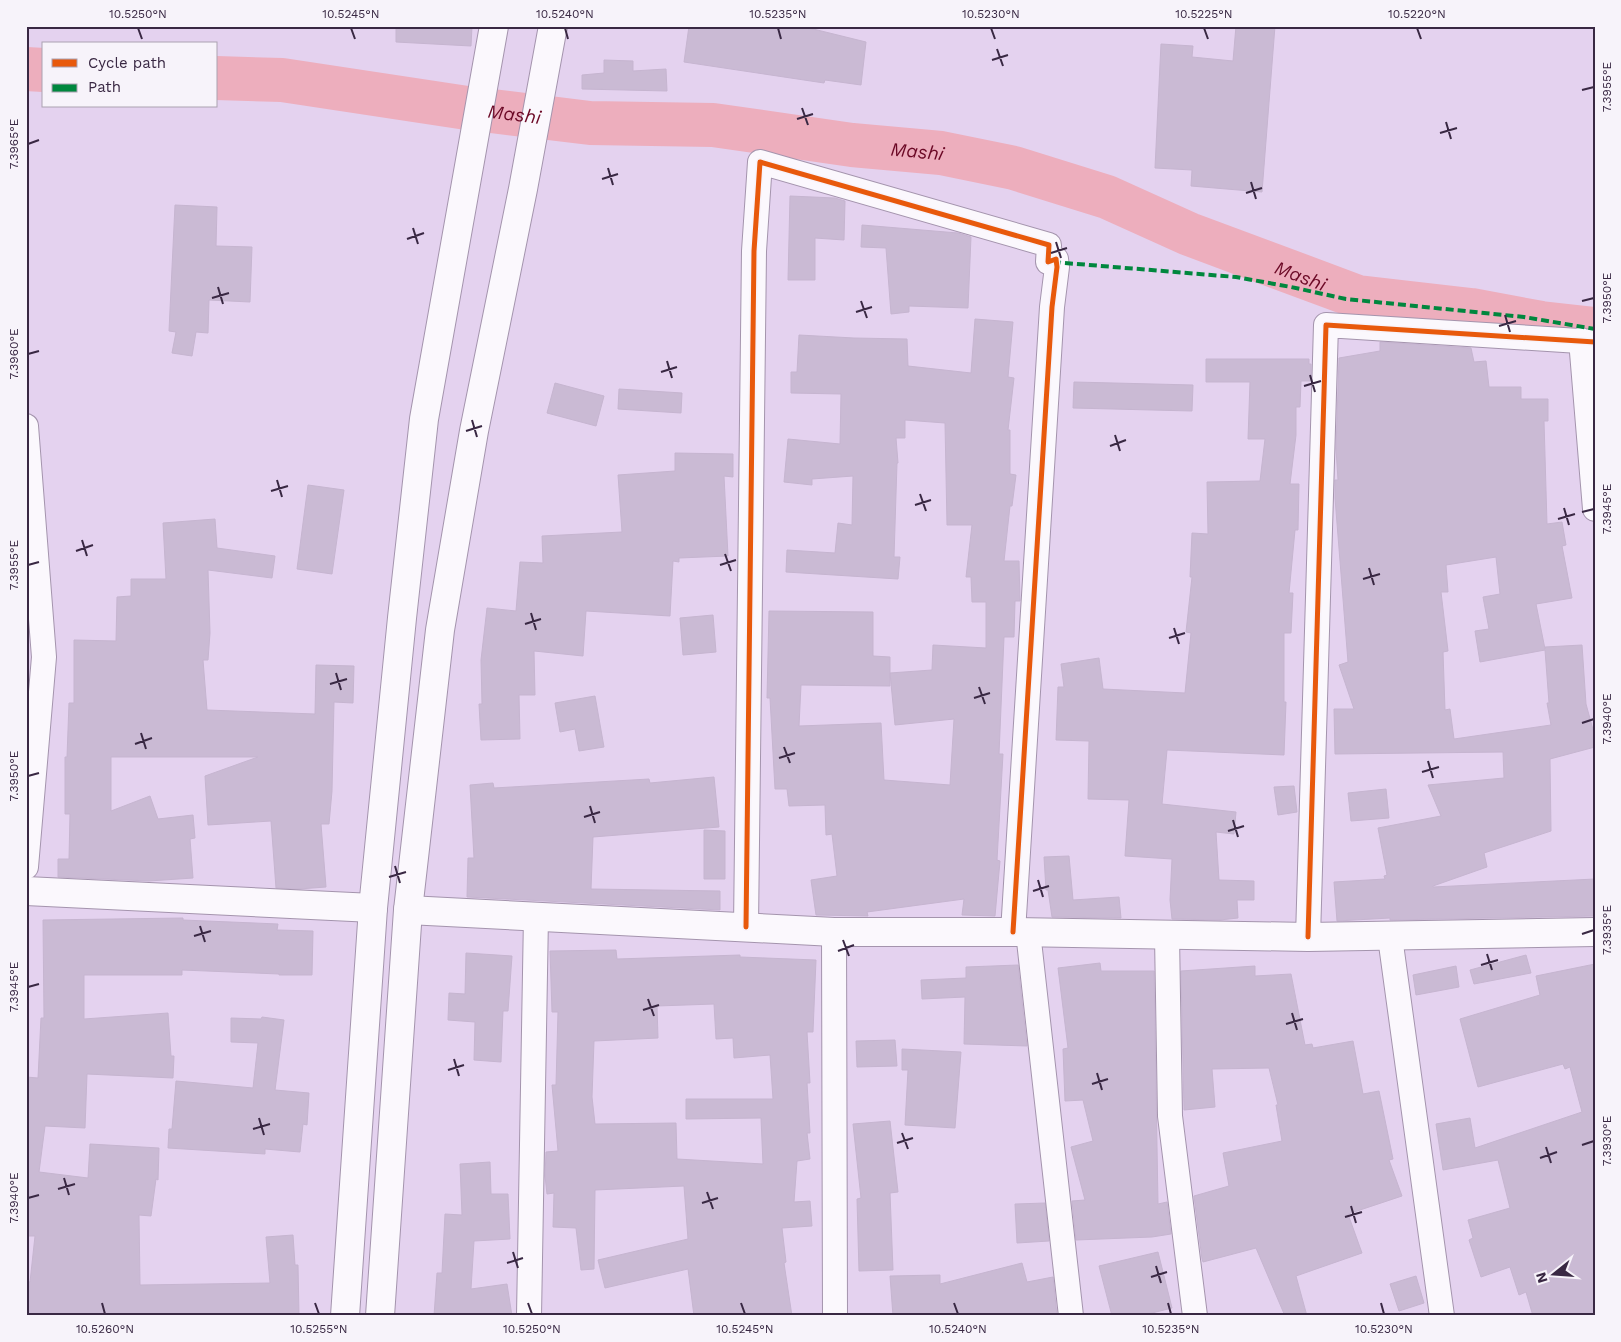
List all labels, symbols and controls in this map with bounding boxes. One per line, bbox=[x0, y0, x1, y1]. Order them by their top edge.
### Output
text: 10.5250°N bbox=[109, 7, 167, 21]
text: 10.5245°N bbox=[322, 7, 380, 21]
text: 10.5240°N bbox=[536, 7, 594, 21]
text: 10.5235°N bbox=[749, 7, 807, 21]
text: 10.5230°N bbox=[962, 7, 1020, 21]
text: 10.5225°N bbox=[1175, 7, 1233, 21]
text: 10.5220°N bbox=[1388, 7, 1446, 21]
legend bbox=[42, 42, 218, 108]
text: Cycle path bbox=[88, 54, 166, 72]
text: 7.3955°E bbox=[1600, 62, 1614, 112]
text: Path bbox=[88, 78, 121, 96]
water label: Mashi bbox=[487, 99, 544, 129]
text: 7.3965°E bbox=[7, 118, 21, 169]
water label: Mashi bbox=[890, 137, 947, 165]
water label: Mashi bbox=[1272, 256, 1331, 296]
text: 7.3950°E bbox=[1600, 272, 1614, 323]
text: 7.3960°E bbox=[7, 328, 21, 380]
text: 7.3945°E bbox=[1600, 483, 1614, 534]
text: 7.3955°E bbox=[7, 540, 21, 590]
text: 7.3940°E bbox=[1600, 693, 1614, 745]
text: 7.3950°E bbox=[7, 750, 21, 801]
text: 7.3935°E bbox=[1600, 905, 1614, 955]
text: 7.3945°E bbox=[7, 961, 21, 1012]
text: 7.3930°E bbox=[1600, 1115, 1614, 1166]
text: 7.3940°E bbox=[7, 1172, 21, 1224]
north arrow bbox=[1528, 1250, 1578, 1300]
text: N bbox=[1532, 1271, 1551, 1285]
text: 10.5260°N bbox=[76, 1322, 134, 1336]
text: 10.5255°N bbox=[290, 1322, 348, 1336]
text: 10.5250°N bbox=[503, 1322, 561, 1336]
text: 10.5245°N bbox=[716, 1322, 774, 1336]
text: 10.5240°N bbox=[929, 1322, 987, 1336]
text: 10.5235°N bbox=[1142, 1322, 1200, 1336]
text: 10.5230°N bbox=[1355, 1322, 1413, 1336]

